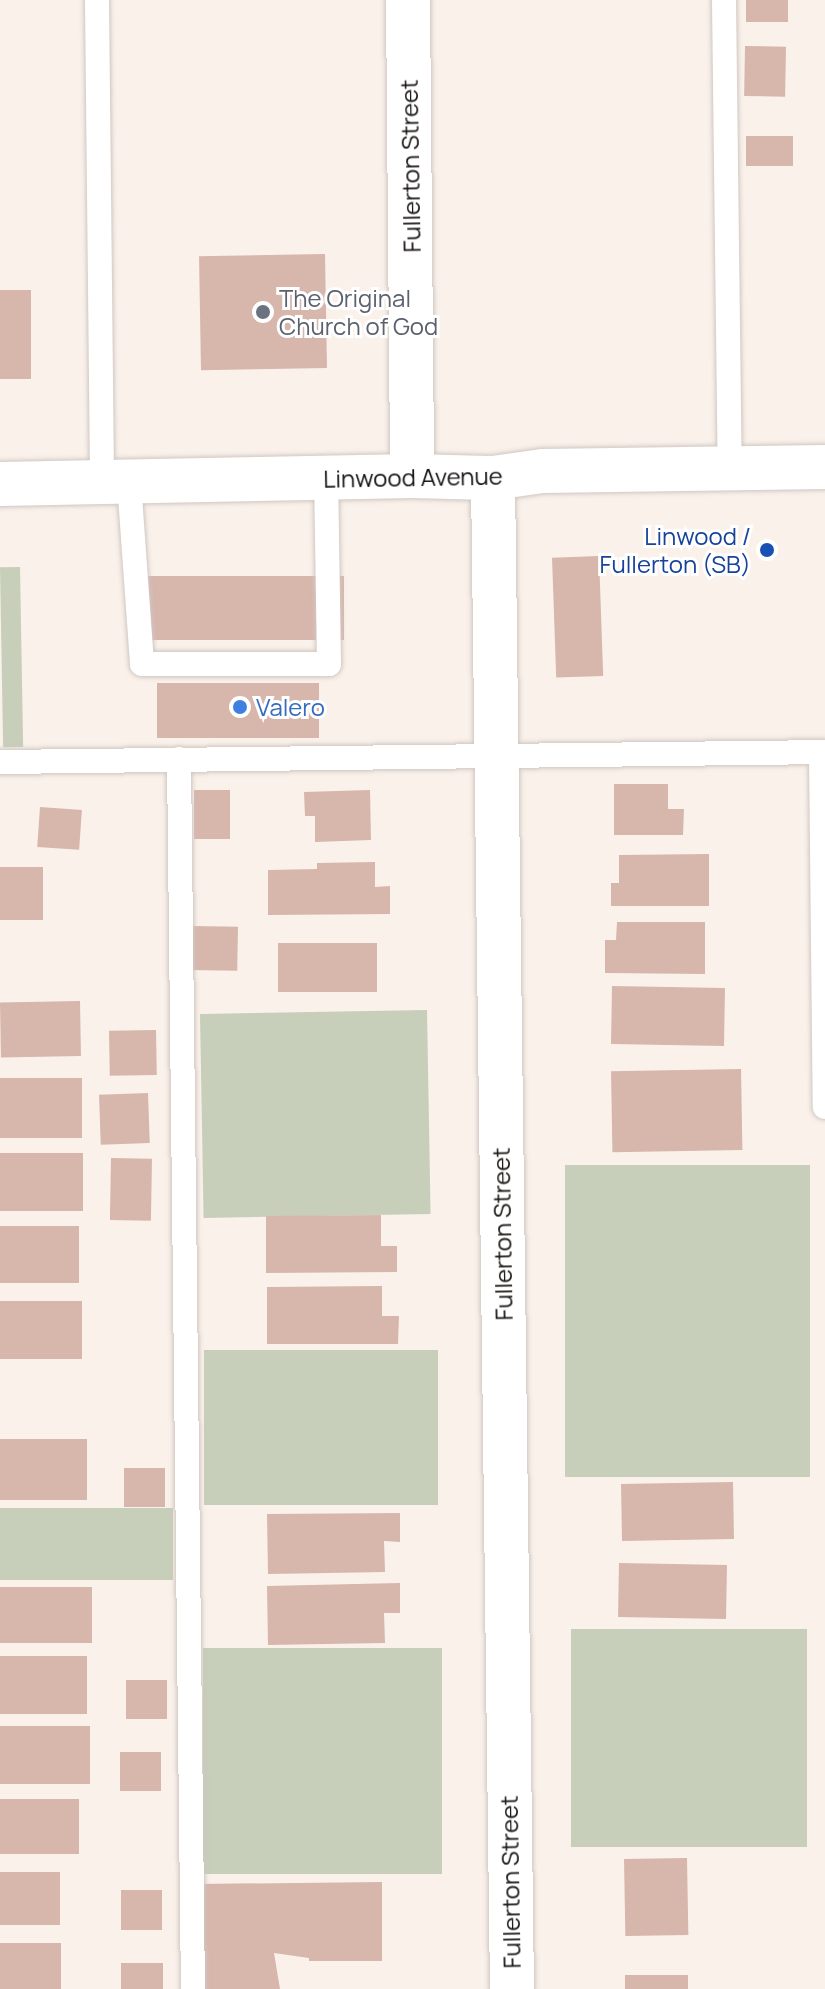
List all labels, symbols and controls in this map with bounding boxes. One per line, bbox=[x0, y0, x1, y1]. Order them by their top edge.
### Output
street label: Fullerton Street bbox=[394, 79, 426, 253]
place label: The Original Church of God bbox=[279, 284, 438, 340]
marker: The Original Church of God bbox=[254, 303, 272, 321]
street label: Linwood Avenue bbox=[323, 461, 503, 493]
place label: Linwood / Fullerton (SB) bbox=[599, 522, 751, 578]
marker: Linwood / Fullerton (SB) bbox=[758, 541, 776, 559]
place label: Valero bbox=[256, 693, 325, 721]
marker: Valero bbox=[231, 698, 249, 716]
street label: Fullerton Street bbox=[486, 1147, 518, 1321]
street label: Fullerton Street bbox=[494, 1795, 526, 1969]

